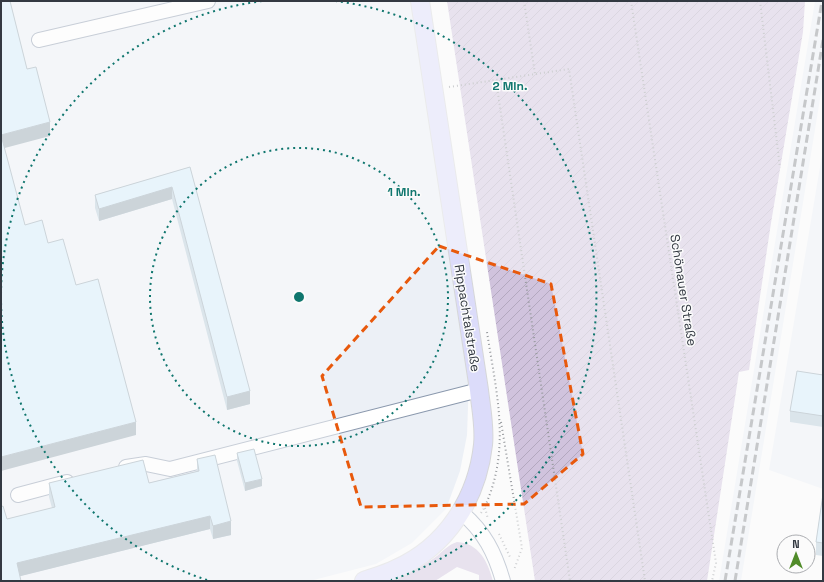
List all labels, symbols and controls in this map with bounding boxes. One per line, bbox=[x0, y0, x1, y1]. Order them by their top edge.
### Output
text: 2 Min. bbox=[493, 78, 527, 94]
text: 1 Min. bbox=[387, 184, 421, 200]
street label: Schönauer Straße bbox=[666, 233, 701, 347]
street label: Rippachtalstraße bbox=[451, 263, 484, 373]
centre of rings bbox=[292, 290, 306, 304]
north arrow bbox=[776, 534, 816, 574]
text: N bbox=[792, 537, 800, 551]

